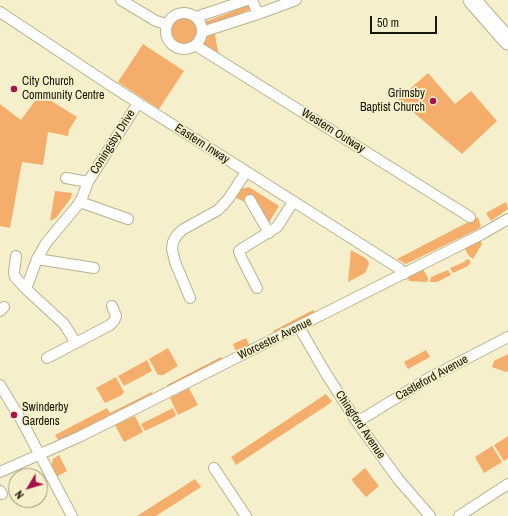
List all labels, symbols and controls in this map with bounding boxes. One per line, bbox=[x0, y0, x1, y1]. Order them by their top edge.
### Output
scale bar bbox=[372, 8, 439, 34]
text: 50 m bbox=[377, 15, 399, 31]
place label: City Church Community Centre bbox=[22, 75, 105, 103]
marker: City Church Community Centre bbox=[9, 84, 19, 94]
place label: Grimsby Baptist Church bbox=[360, 87, 425, 115]
marker: Grimsby Baptist Church bbox=[428, 96, 438, 106]
street label: Western Outway bbox=[298, 106, 368, 156]
street label: Coningsby Drive bbox=[87, 107, 139, 177]
street label: Eastern Inway bbox=[172, 121, 232, 167]
street label: Worcester Avenue bbox=[236, 315, 314, 363]
street label: Castleford Avenue bbox=[393, 352, 471, 404]
street label: Chingford Avenue bbox=[332, 388, 388, 462]
place label: Swinderby Gardens bbox=[22, 401, 68, 429]
marker: Swinderby Gardens bbox=[9, 410, 19, 420]
north arrow bbox=[8, 468, 48, 508]
text: N bbox=[12, 488, 27, 502]

